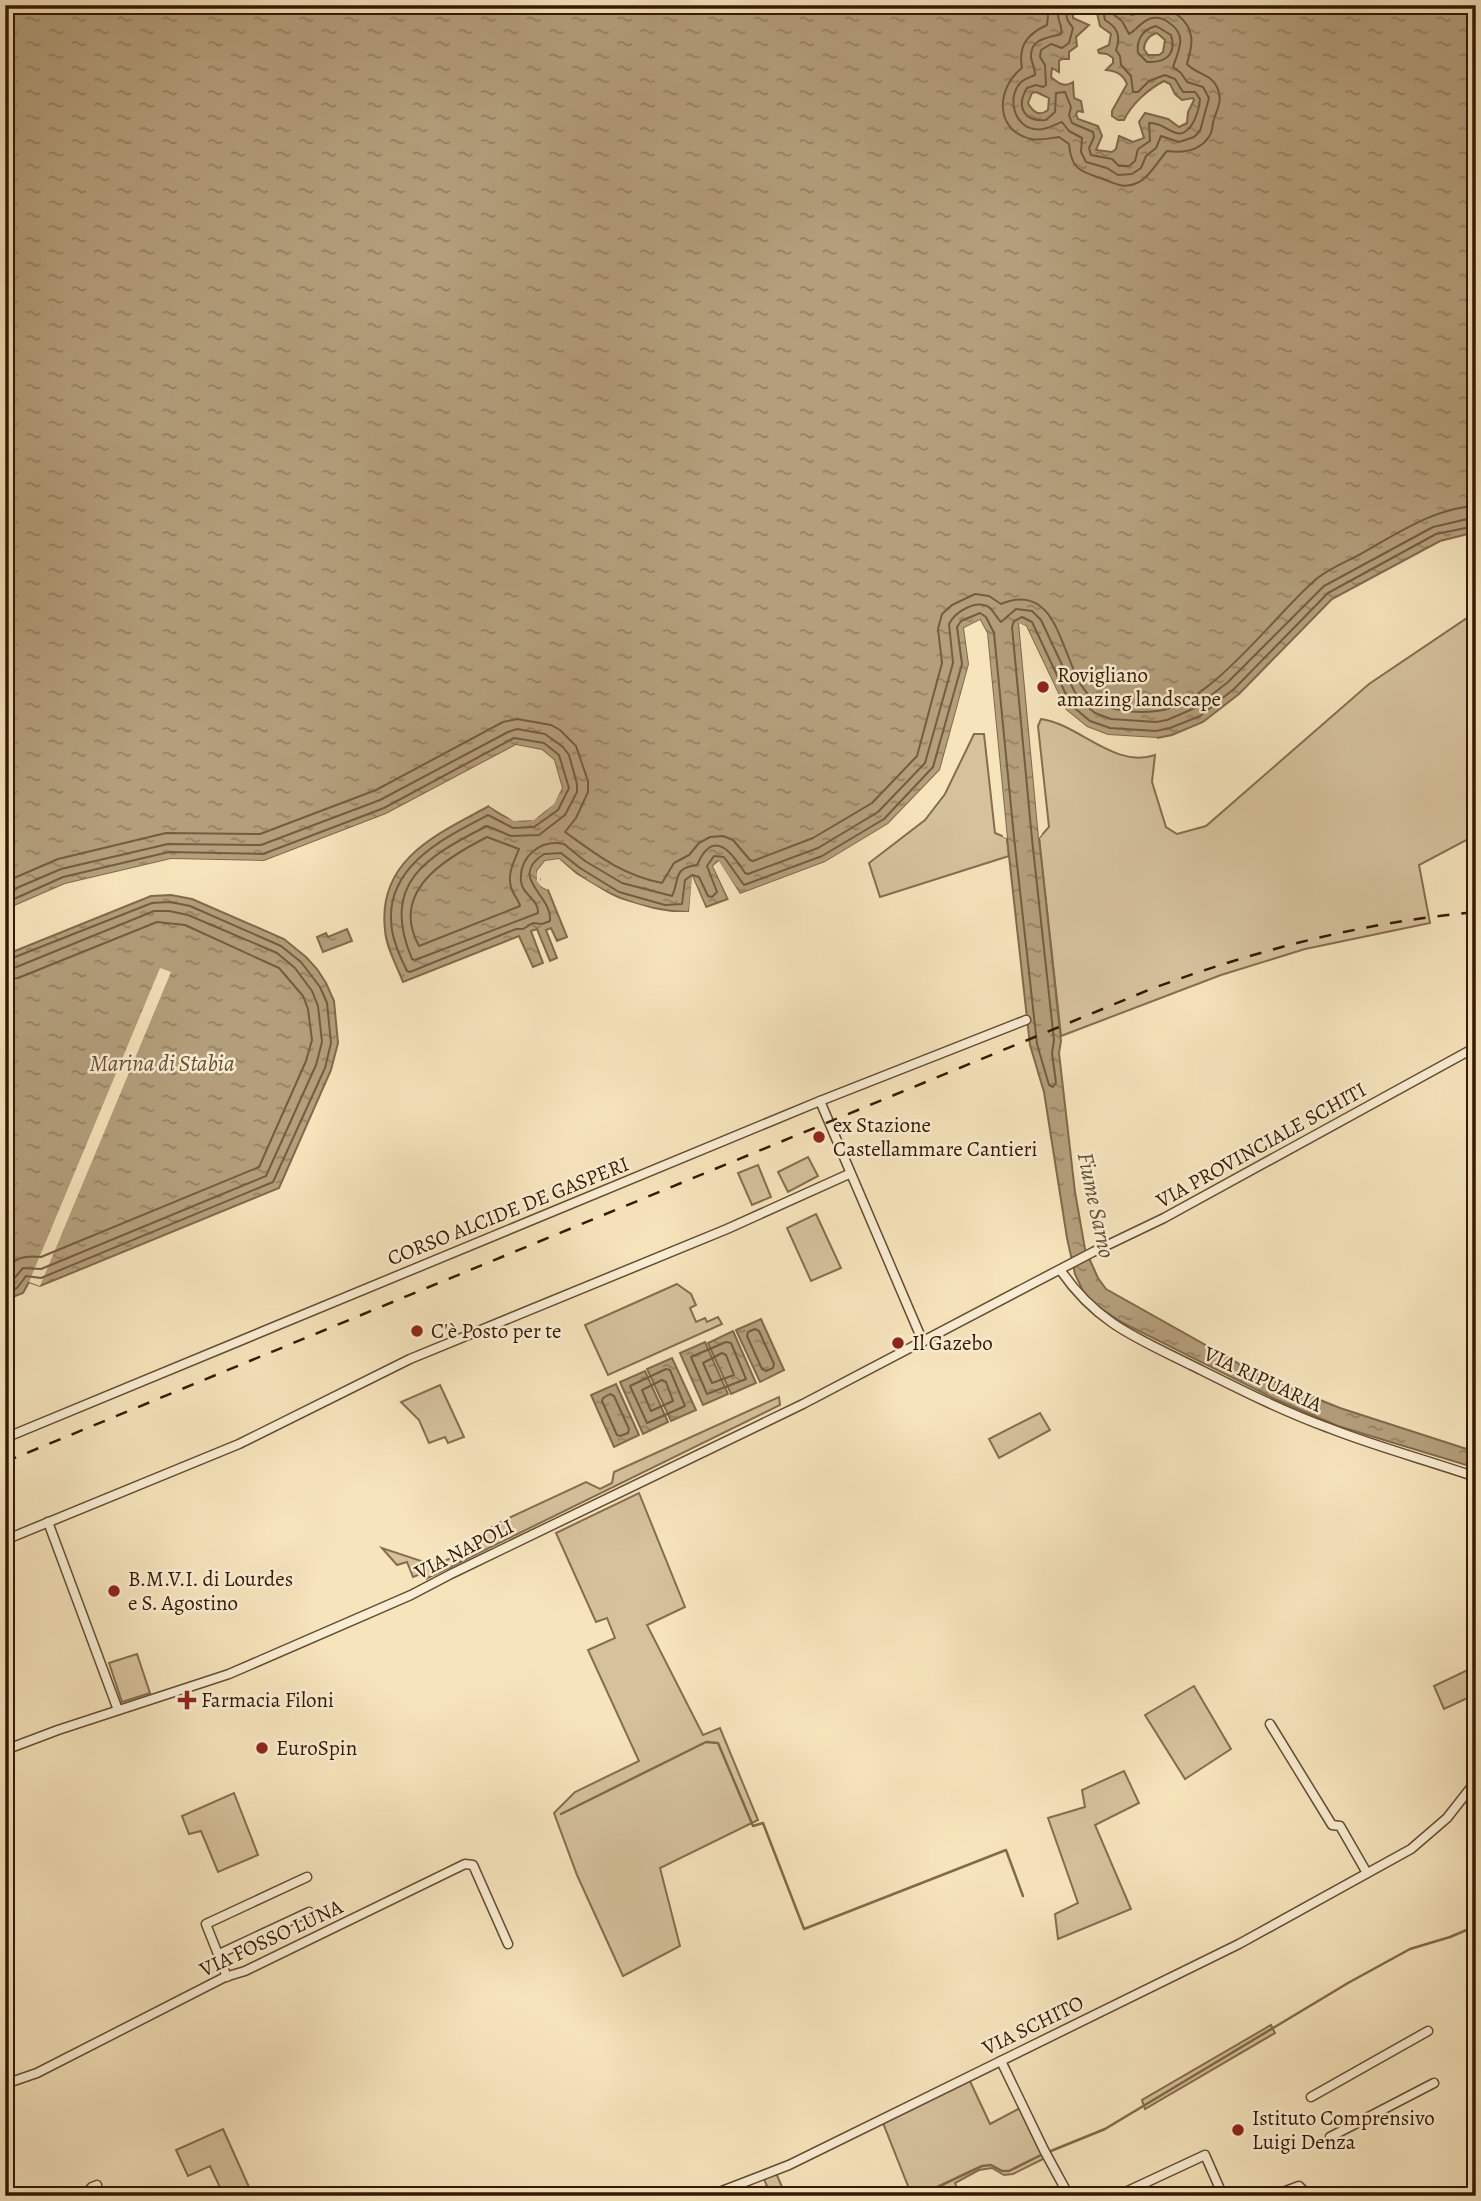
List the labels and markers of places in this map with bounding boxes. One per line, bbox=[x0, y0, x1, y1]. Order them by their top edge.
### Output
place label: Rovigliano amazing landscape bbox=[1057, 661, 1221, 713]
marker: Rovigliano amazing landscape bbox=[1035, 679, 1051, 695]
place label: ex Stazione Castellammare Cantieri bbox=[833, 1111, 1038, 1163]
marker: ex Stazione Castellammare Cantieri bbox=[811, 1129, 827, 1145]
place label: C'è Posto per te bbox=[431, 1317, 562, 1345]
marker: C'è Posto per te bbox=[409, 1323, 425, 1339]
place label: Il Gazebo bbox=[912, 1329, 993, 1357]
marker: Il Gazebo bbox=[890, 1335, 906, 1351]
place label: B.M.V.I. di Lourdes e S. Agostino bbox=[128, 1565, 293, 1617]
marker: B.M.V.I. di Lourdes e S. Agostino bbox=[106, 1583, 122, 1599]
place label: Farmacia Filoni bbox=[201, 1686, 334, 1714]
marker: Farmacia Filoni bbox=[179, 1692, 195, 1708]
place label: EuroSpin bbox=[276, 1734, 357, 1762]
marker: EuroSpin bbox=[254, 1740, 270, 1756]
place label: Istituto Comprensivo Luigi Denza bbox=[1252, 2104, 1435, 2156]
marker: Istituto Comprensivo Luigi Denza bbox=[1230, 2122, 1246, 2138]

